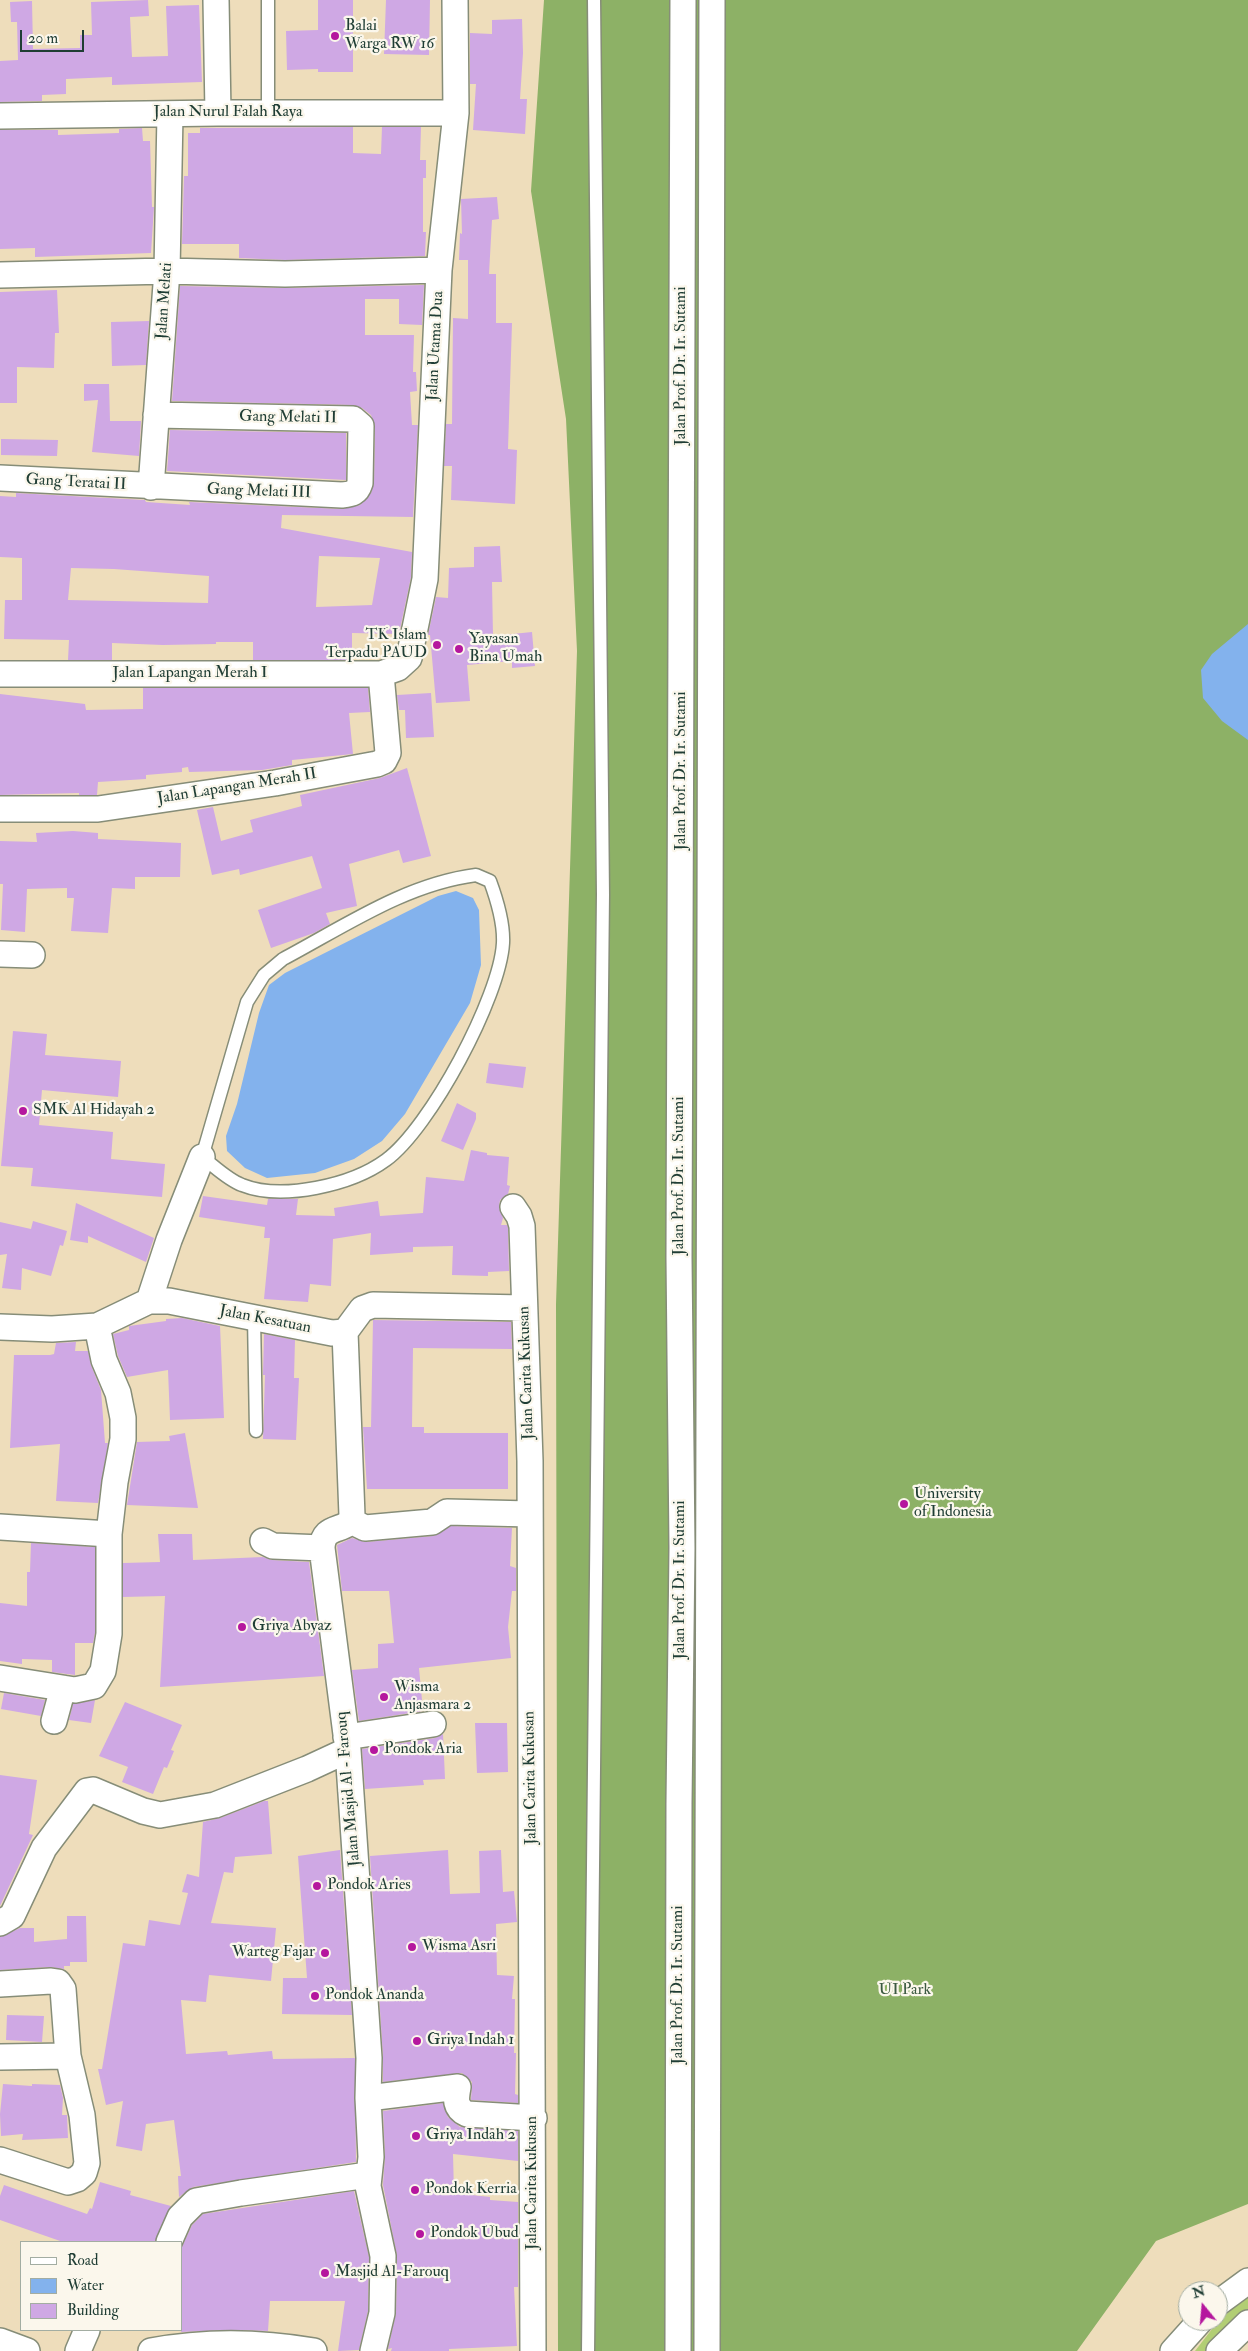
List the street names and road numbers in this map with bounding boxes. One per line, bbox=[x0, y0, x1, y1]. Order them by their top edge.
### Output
street label: Jalan Nurul Falah Raya bbox=[154, 103, 302, 123]
street label: Jalan Melati bbox=[153, 262, 177, 340]
street label: Jalan Prof. Dr. Ir. Sutami bbox=[672, 287, 692, 445]
street label: Jalan Utama Dua bbox=[424, 291, 448, 401]
street label: Gang Melati II bbox=[239, 408, 337, 428]
street label: Gang Teratai II bbox=[25, 471, 127, 495]
street label: Gang Melati III bbox=[207, 481, 311, 503]
street label: Jalan Lapangan Merah I bbox=[113, 664, 267, 684]
street label: Jalan Prof. Dr. Ir. Sutami bbox=[672, 692, 692, 850]
street label: Jalan Lapangan Merah II bbox=[156, 765, 318, 809]
street label: Jalan Prof. Dr. Ir. Sutami bbox=[670, 1097, 690, 1255]
street label: Jalan Kesatuan bbox=[218, 1302, 312, 1338]
street label: Jalan Carita Kukusan bbox=[515, 1306, 539, 1440]
street label: Jalan Prof. Dr. Ir. Sutami bbox=[671, 1501, 691, 1659]
street label: Jalan Masjid Al - Farouq bbox=[333, 1711, 365, 1867]
street label: Jalan Carita Kukusan bbox=[520, 1711, 542, 1845]
street label: Jalan Prof. Dr. Ir. Sutami bbox=[669, 1906, 689, 2064]
street label: Jalan Carita Kukusan bbox=[523, 2116, 543, 2250]

